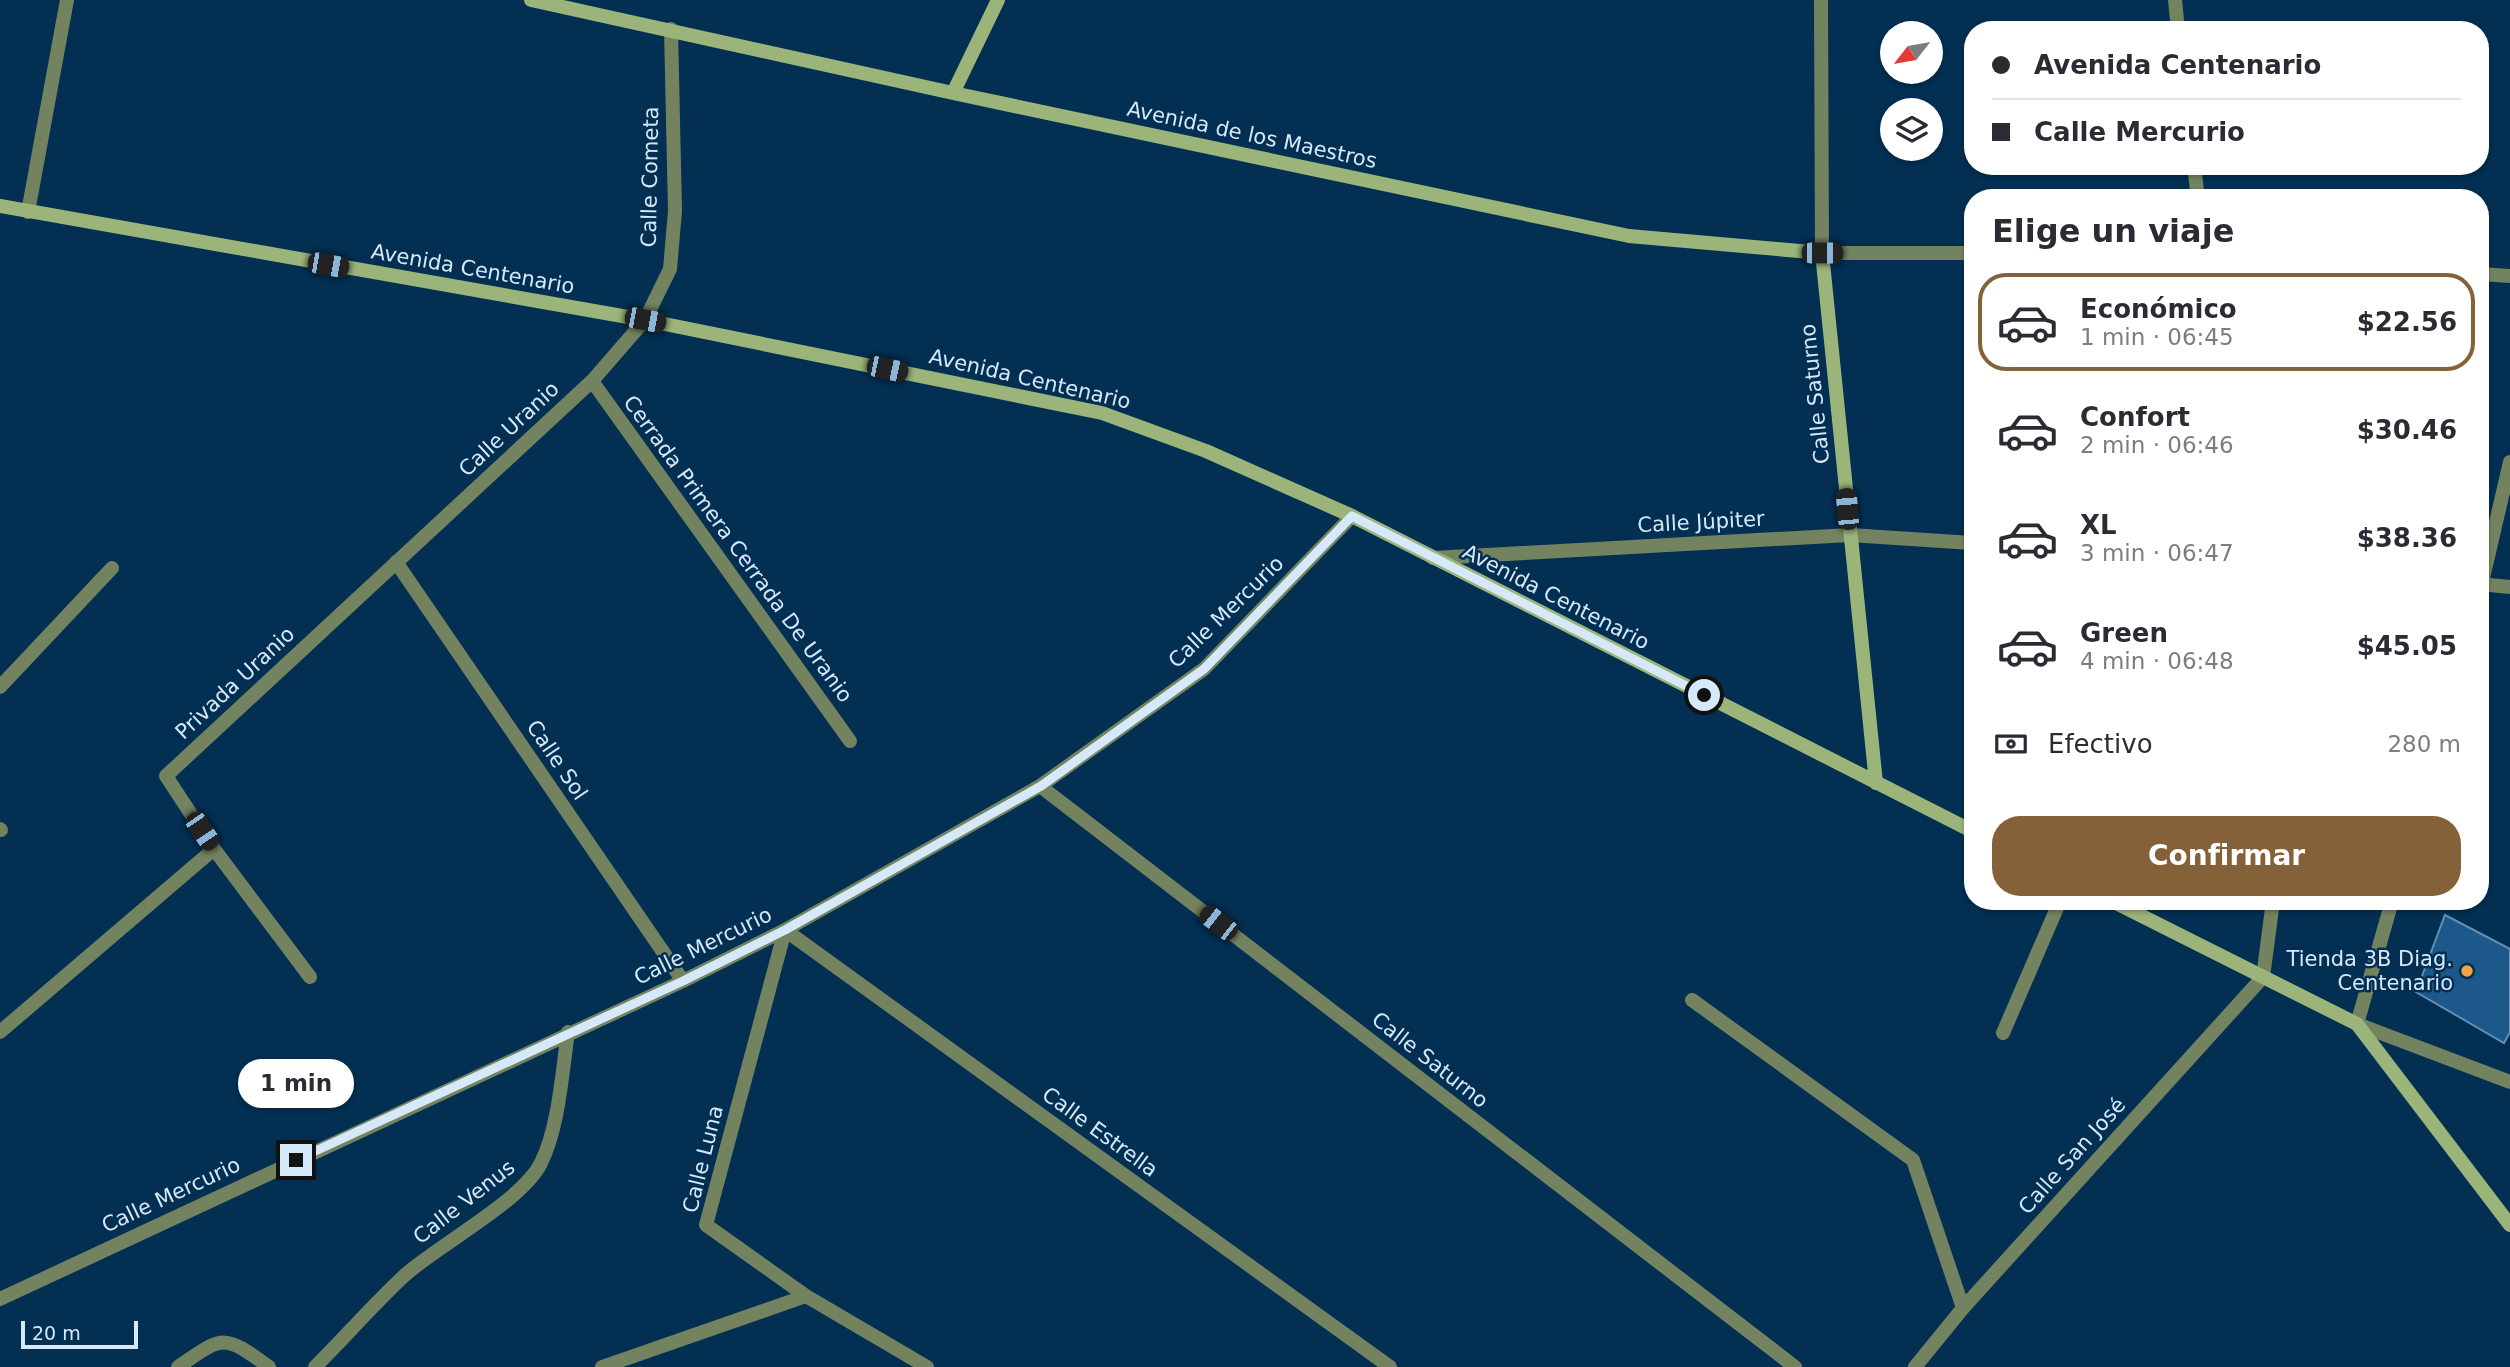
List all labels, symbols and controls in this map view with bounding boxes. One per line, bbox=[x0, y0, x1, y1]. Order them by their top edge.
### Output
north arrow bbox=[1880, 21, 1942, 84]
map controls bbox=[1880, 21, 1943, 161]
text: Avenida Centenario bbox=[2034, 50, 2321, 80]
street label: Avenida de los Maestros bbox=[1125, 97, 1379, 173]
button: layers bbox=[1880, 98, 1943, 161]
street label: Calle Cometa bbox=[637, 106, 663, 248]
text: Calle Mercurio bbox=[2034, 117, 2245, 147]
text: Elige un viaje bbox=[1992, 212, 2234, 250]
street label: Avenida Centenario bbox=[369, 239, 577, 299]
car bbox=[1802, 243, 1844, 264]
car bbox=[306, 251, 351, 279]
icon: car bbox=[1996, 291, 2059, 354]
text: Económico bbox=[2080, 294, 2237, 324]
car bbox=[623, 306, 668, 334]
text: $22.56 bbox=[2357, 307, 2457, 337]
street label: Calle Saturno bbox=[1796, 323, 1834, 465]
text: 1 min · 06:45 bbox=[2080, 324, 2234, 350]
street label: Avenida Centenario bbox=[927, 344, 1133, 414]
car bbox=[865, 354, 910, 384]
street label: Calle Uranio bbox=[454, 377, 564, 481]
street label: Cerrada Primera Cerrada De Uranio bbox=[619, 391, 857, 707]
icon: car bbox=[1996, 399, 2059, 462]
text: Confort bbox=[2080, 402, 2190, 432]
text: $30.46 bbox=[2357, 415, 2457, 445]
text: 2 min · 06:46 bbox=[2080, 432, 2234, 458]
car bbox=[1835, 487, 1860, 531]
street label: Calle Júpiter bbox=[1637, 507, 1766, 537]
icon: car bbox=[1996, 507, 2059, 570]
text: XL bbox=[2080, 510, 2117, 540]
text: $38.36 bbox=[2357, 523, 2457, 553]
street label: Avenida Centenario bbox=[1459, 540, 1653, 654]
text: 3 min · 06:47 bbox=[2080, 540, 2234, 566]
street label: Calle Mercurio bbox=[1164, 551, 1288, 673]
icon: car bbox=[1996, 615, 2059, 678]
text: Green bbox=[2080, 618, 2168, 648]
street label: Privada Uranio bbox=[171, 622, 299, 744]
text: $45.05 bbox=[2357, 631, 2457, 661]
text: 4 min · 06:48 bbox=[2080, 648, 2234, 674]
route start bbox=[1688, 679, 1720, 711]
street label: Calle Sol bbox=[522, 716, 592, 804]
icon: cash bbox=[1992, 725, 2030, 763]
text: Efectivo bbox=[2048, 729, 2153, 759]
text: 280 m bbox=[2387, 731, 2461, 757]
car bbox=[182, 808, 223, 854]
button: Confirmar bbox=[1992, 816, 2461, 896]
street label: Calle Mercurio bbox=[630, 902, 776, 990]
car bbox=[1195, 902, 1242, 944]
place label: Tienda 3B Diag. Centenario bbox=[2286, 947, 2453, 995]
marker: Tienda 3B Diag. Centenario bbox=[2459, 963, 2475, 979]
street label: Calle Saturno bbox=[1367, 1007, 1493, 1113]
callout: 1 min bbox=[238, 1058, 354, 1108]
text: 1 min bbox=[260, 1070, 332, 1096]
street label: Calle Estrella bbox=[1038, 1082, 1162, 1182]
street label: Calle San José bbox=[2014, 1093, 2130, 1219]
street label: Calle Luna bbox=[678, 1103, 728, 1215]
route end bbox=[280, 1144, 312, 1176]
street label: Calle Mercurio bbox=[98, 1152, 244, 1238]
street label: Calle Venus bbox=[409, 1155, 519, 1249]
scale bar bbox=[21, 1318, 138, 1350]
text: 20 m bbox=[32, 1322, 81, 1344]

